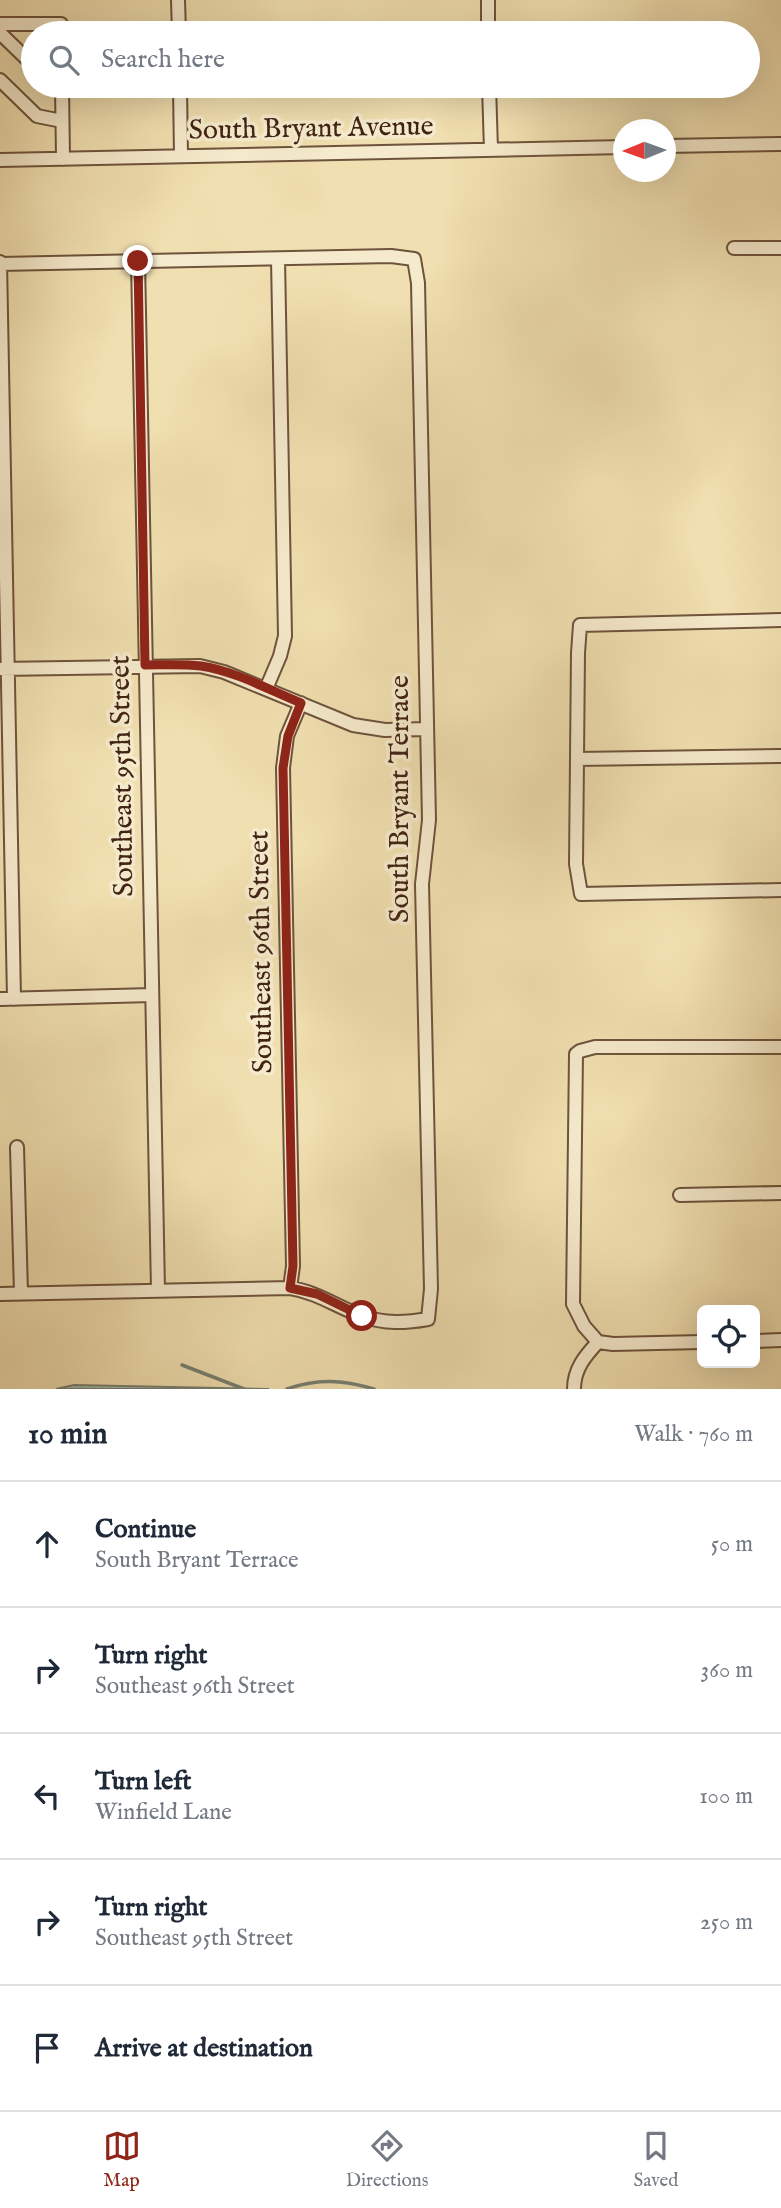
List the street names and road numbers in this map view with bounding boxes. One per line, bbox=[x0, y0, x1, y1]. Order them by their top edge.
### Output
street label: South Bryant Avenue bbox=[188, 109, 434, 149]
street label: Southeast 95th Street bbox=[103, 655, 143, 897]
street label: South Bryant Terrace bbox=[383, 675, 418, 923]
street label: Southeast 96th Street bbox=[242, 830, 282, 1074]

